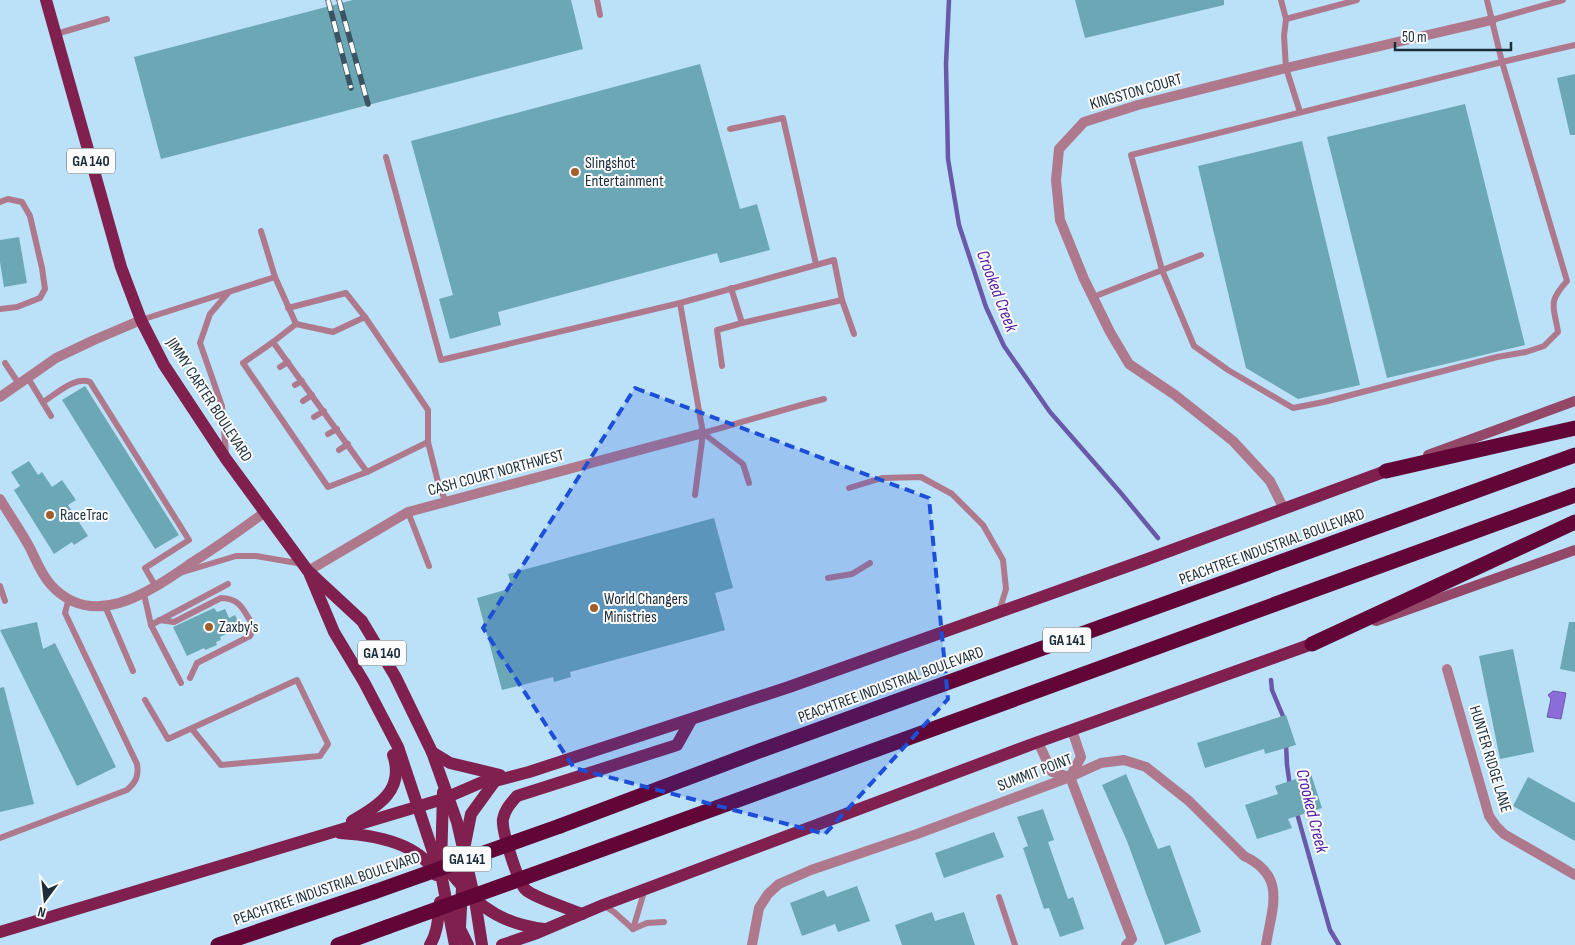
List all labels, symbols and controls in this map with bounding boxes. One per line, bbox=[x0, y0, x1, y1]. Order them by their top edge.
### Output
scale bar bbox=[1395, 20, 1511, 52]
text: 50 m bbox=[1402, 28, 1427, 47]
street label: KINGSTON COURT bbox=[1088, 70, 1185, 114]
road number: GA 140 bbox=[67, 148, 115, 174]
place label: Slingshot Entertainment bbox=[585, 154, 664, 191]
marker: Slingshot Entertainment bbox=[569, 166, 581, 178]
water label: Crooked Creek bbox=[972, 247, 1023, 336]
street label: JIMMY CARTER BOULEVARD bbox=[161, 334, 256, 466]
street label: CASH COURT NORTHWEST bbox=[426, 446, 567, 500]
street label: PEACHTREE INDUSTRIAL BOULEVARD bbox=[1177, 504, 1367, 589]
place label: RaceTrac bbox=[60, 506, 108, 525]
marker: RaceTrac bbox=[44, 509, 56, 521]
place label: World Changers Ministries bbox=[604, 590, 688, 627]
marker: World Changers Ministries bbox=[588, 602, 600, 614]
place label: Zaxby's bbox=[219, 618, 259, 637]
marker: Zaxby's bbox=[203, 621, 215, 633]
road number: GA 141 bbox=[1043, 628, 1091, 652]
road number: GA 140 bbox=[358, 640, 406, 666]
street label: PEACHTREE INDUSTRIAL BOULEVARD bbox=[796, 642, 986, 727]
street label: HUNTER RIDGE LANE bbox=[1465, 703, 1515, 815]
street label: SUMMIT POINT bbox=[995, 750, 1076, 796]
water label: Crooked Creek bbox=[1291, 767, 1333, 856]
road number: GA 141 bbox=[443, 846, 491, 872]
street label: PEACHTREE INDUSTRIAL BOULEVARD bbox=[231, 848, 423, 930]
north arrow bbox=[20, 875, 70, 925]
text: N bbox=[36, 903, 48, 921]

